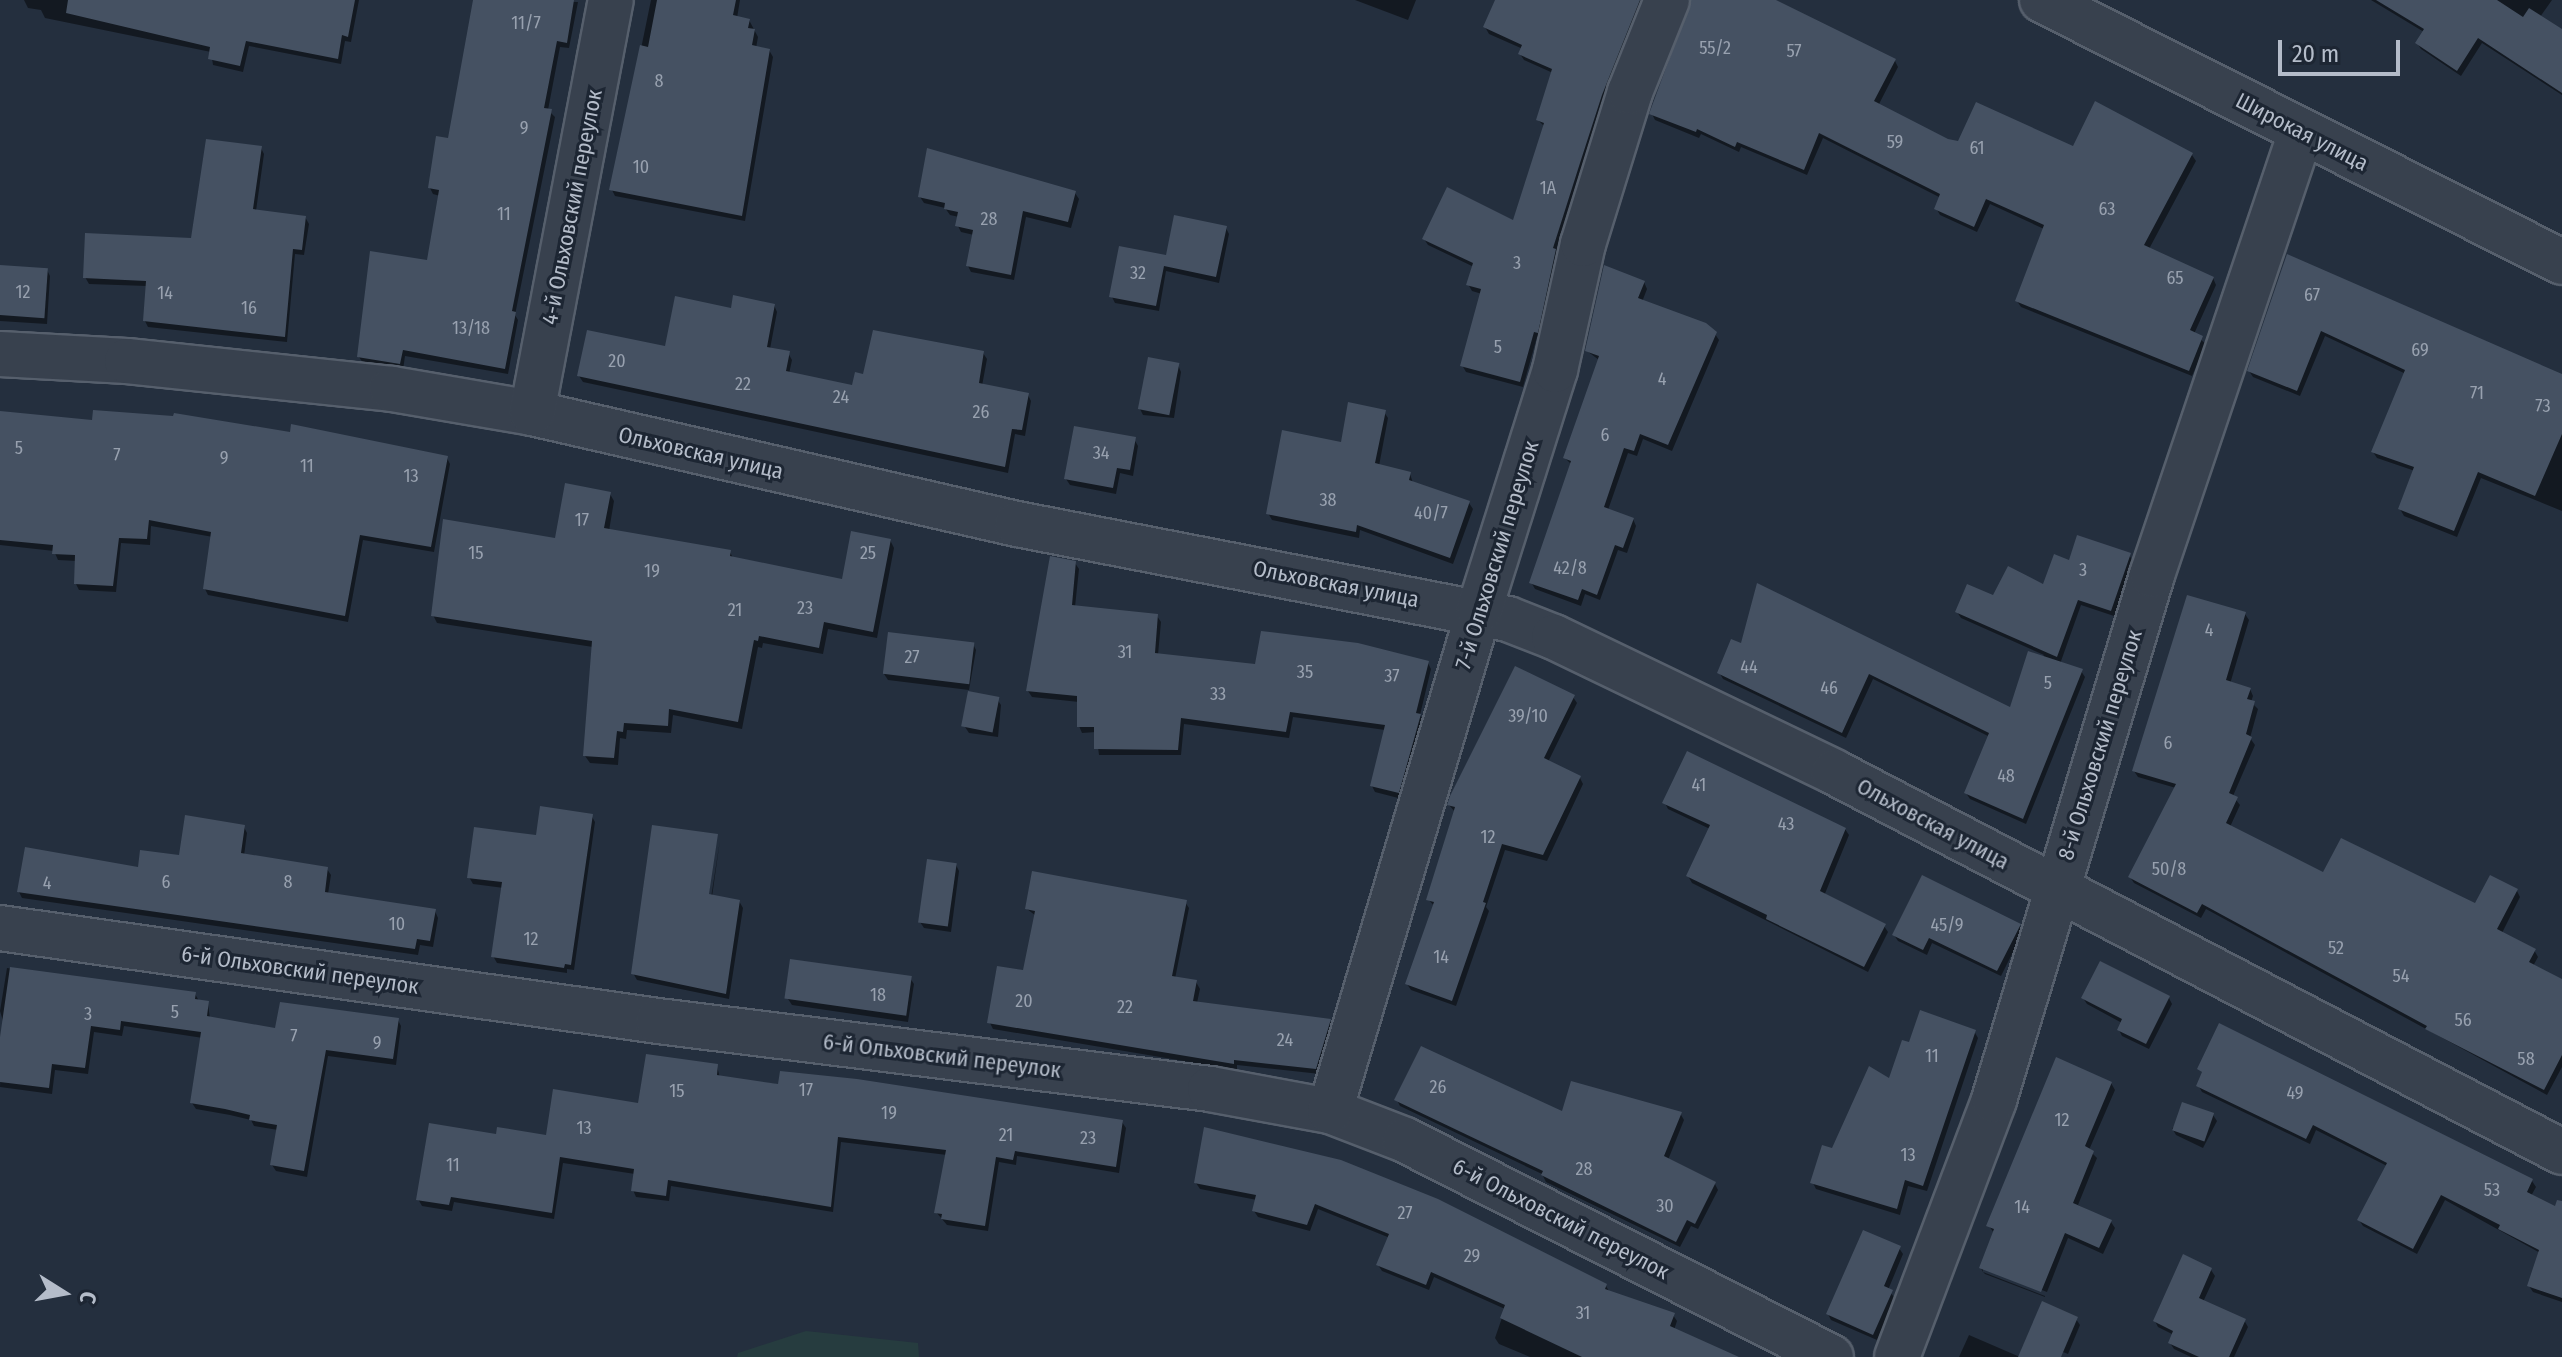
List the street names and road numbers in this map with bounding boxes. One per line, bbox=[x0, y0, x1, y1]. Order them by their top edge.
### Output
street label: 4-й Ольховский переулок bbox=[536, 87, 608, 327]
street label: Широкая улица bbox=[2231, 87, 2373, 177]
street label: Ольховская улица bbox=[616, 421, 786, 485]
street label: 7-й Ольховский переулок bbox=[1450, 438, 1544, 672]
street label: Ольховская улица bbox=[1251, 555, 1421, 613]
street label: 8-й Ольховский переулок bbox=[2052, 627, 2148, 863]
street label: Ольховская улица bbox=[1852, 773, 2014, 875]
street label: 6-й Ольховский переулок bbox=[180, 940, 420, 1000]
street label: 6-й Ольховский переулок bbox=[822, 1028, 1062, 1084]
street label: 6-й Ольховский переулок bbox=[1448, 1153, 1674, 1285]

